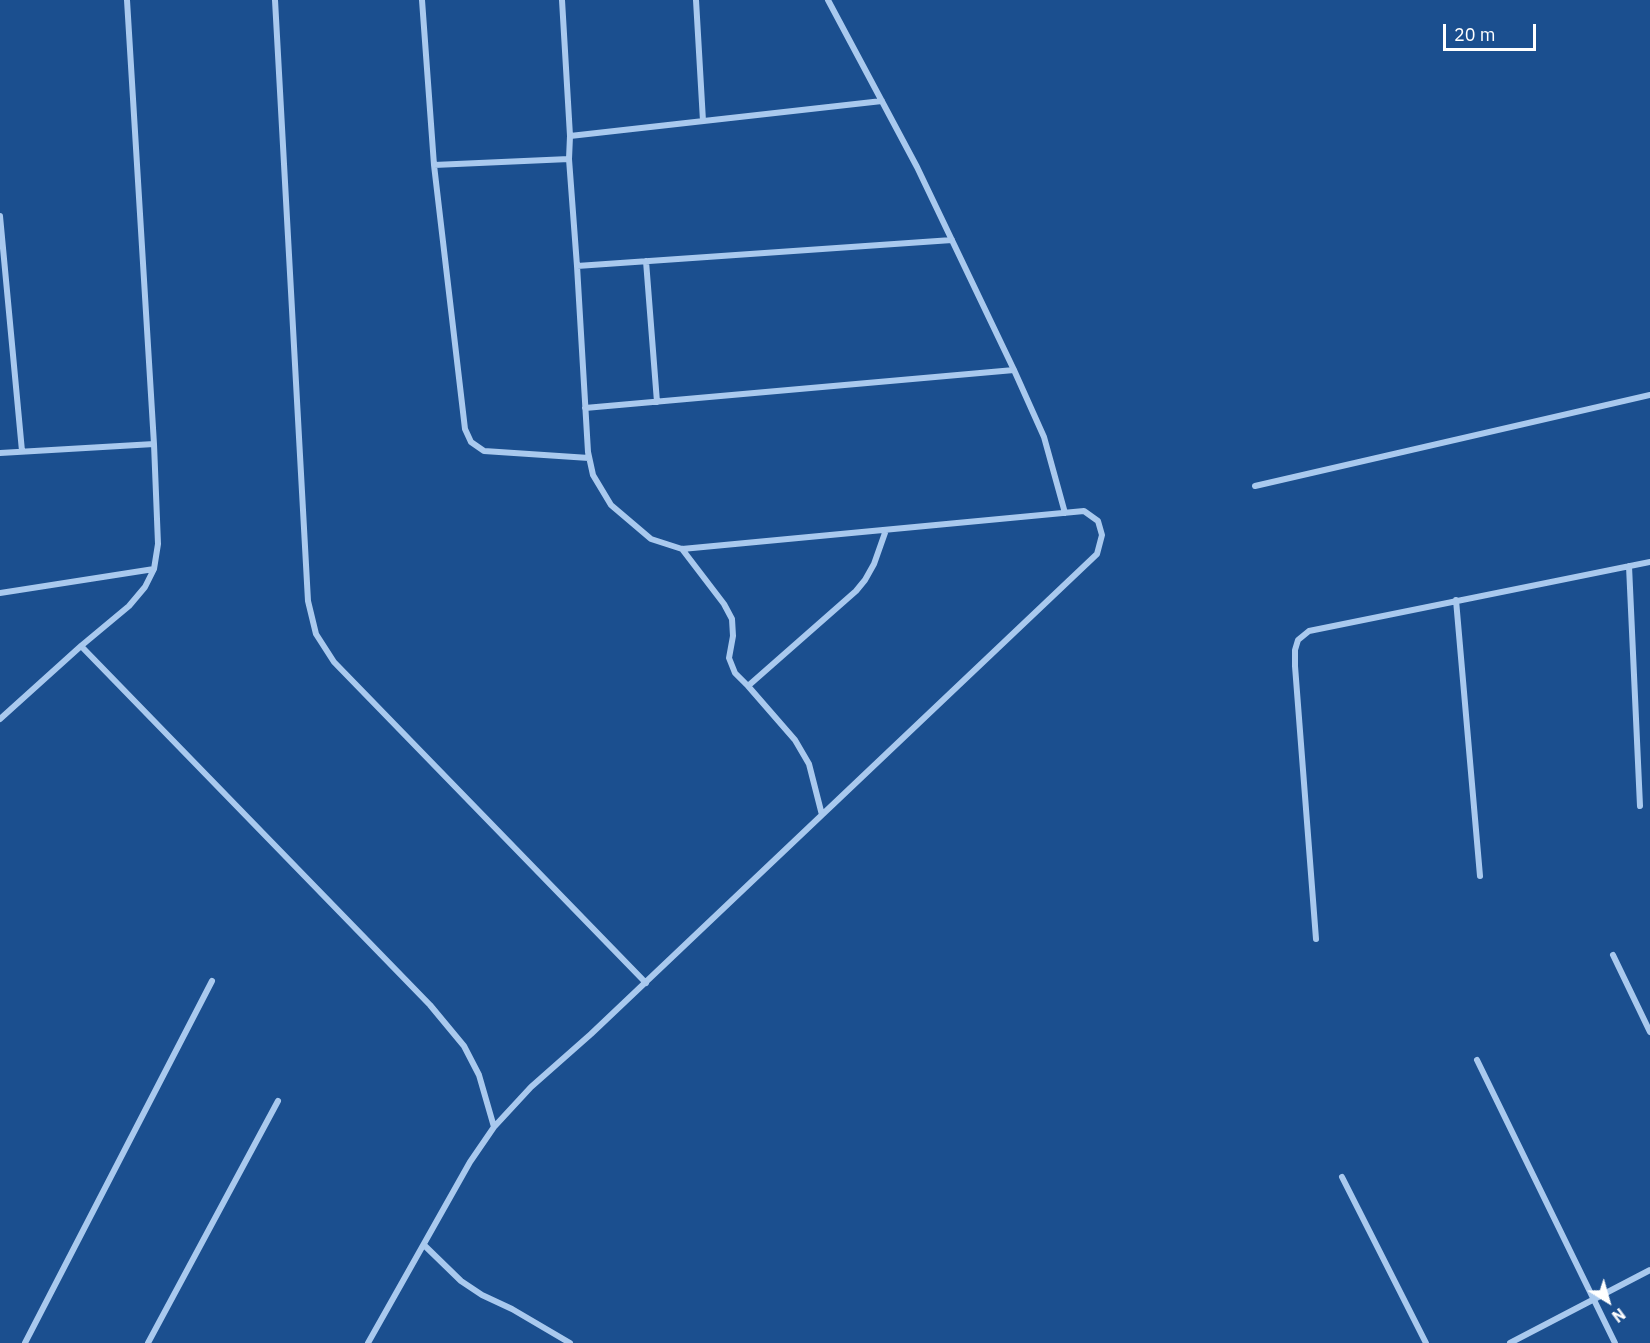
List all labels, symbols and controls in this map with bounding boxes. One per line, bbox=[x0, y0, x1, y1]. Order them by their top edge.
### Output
scale bar bbox=[1446, 12, 1539, 50]
text: 20 m bbox=[1454, 23, 1496, 46]
north arrow bbox=[1578, 1271, 1638, 1331]
text: N bbox=[1608, 1304, 1629, 1327]

